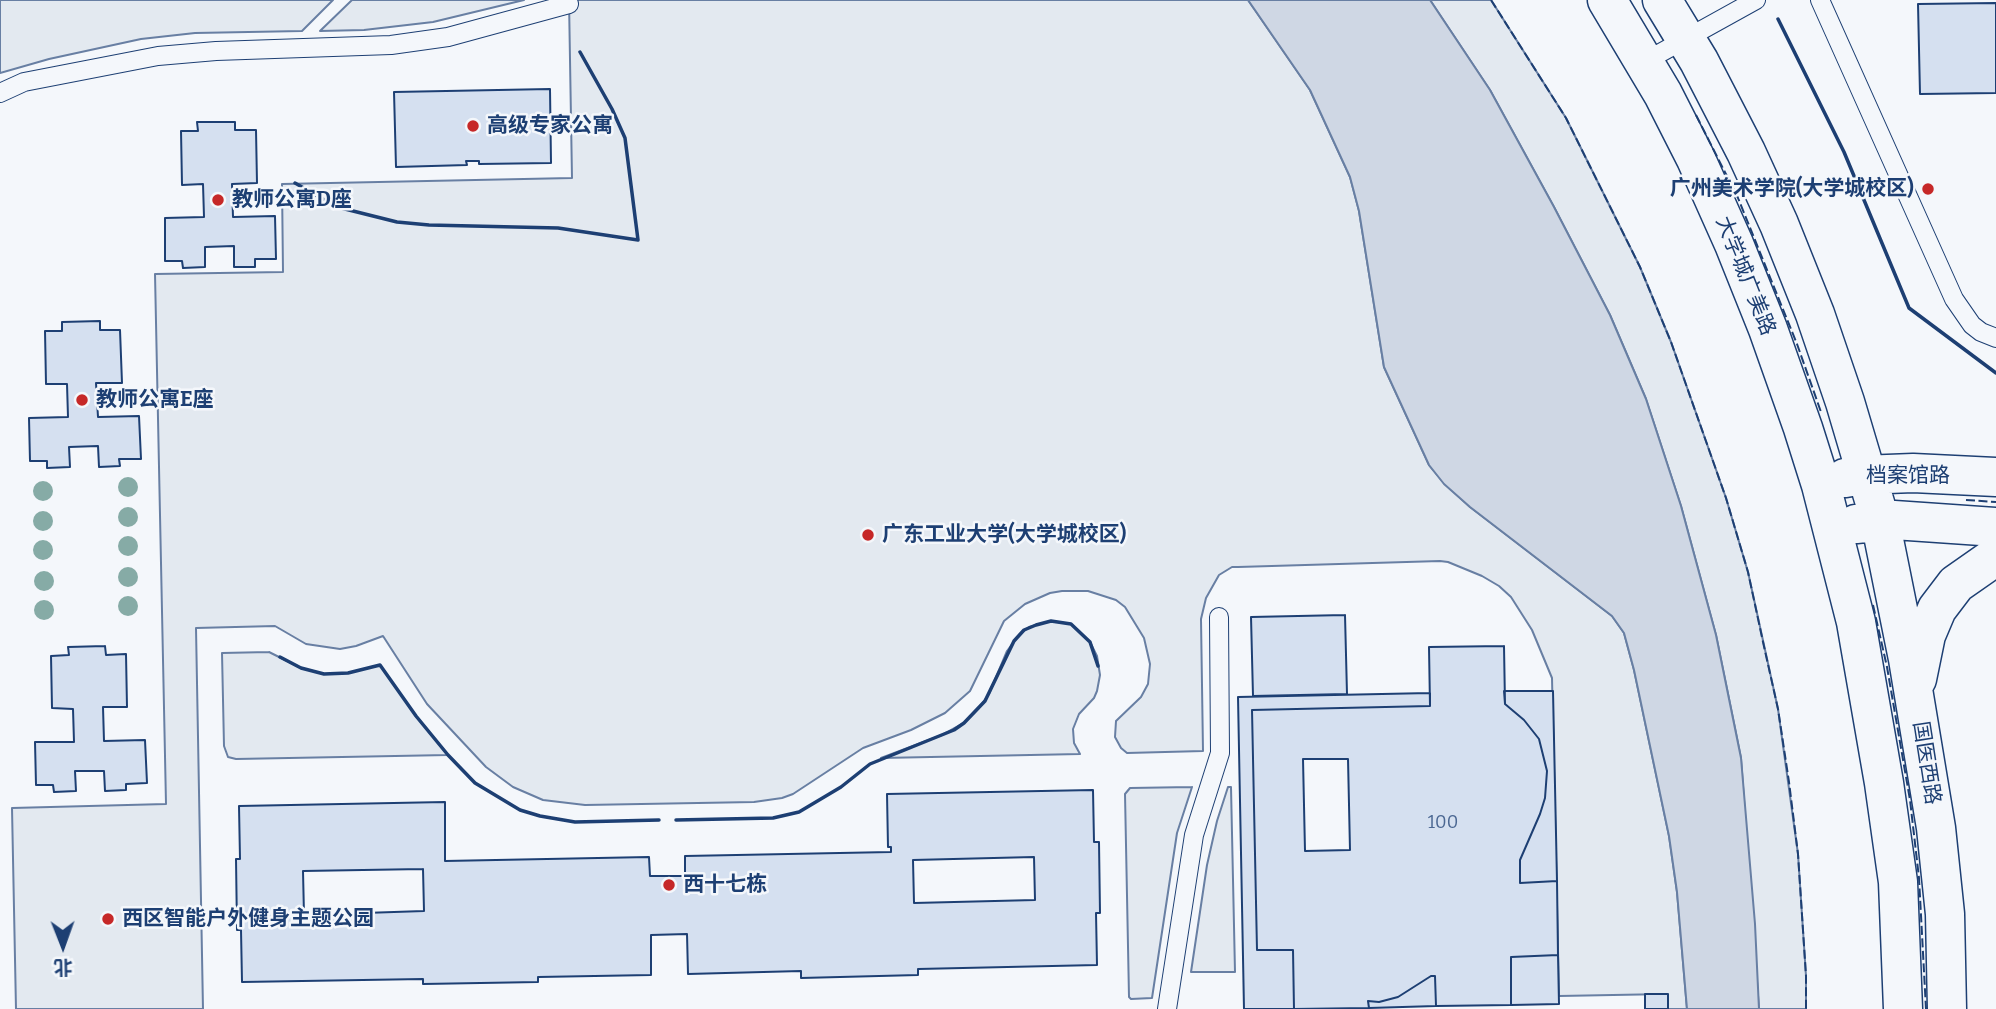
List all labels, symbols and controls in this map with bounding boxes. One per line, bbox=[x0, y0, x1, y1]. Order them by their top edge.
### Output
place label: 高级专家公寓 bbox=[487, 113, 613, 139]
marker: 高级专家公寓 bbox=[465, 118, 481, 134]
place label: 广州美术学院(大学城校区) bbox=[1670, 176, 1914, 202]
marker: 广州美术学院(大学城校区) bbox=[1920, 181, 1936, 197]
place label: 教师公寓D座 bbox=[232, 187, 352, 213]
marker: 教师公寓D座 bbox=[210, 192, 226, 208]
street label: 大学城广美路 bbox=[1710, 213, 1780, 339]
place label: 教师公寓E座 bbox=[96, 387, 214, 413]
marker: 教师公寓E座 bbox=[74, 392, 90, 408]
street label: 档案馆路 bbox=[1866, 463, 1950, 489]
place label: 广东工业大学(大学城校区) bbox=[882, 522, 1126, 548]
marker: 广东工业大学(大学城校区) bbox=[860, 527, 876, 543]
street label: 国医西路 bbox=[1907, 720, 1945, 806]
house number: 100 bbox=[1428, 812, 1458, 834]
place label: 西十七栋 bbox=[683, 872, 767, 898]
marker: 西十七栋 bbox=[661, 877, 677, 893]
place label: 西区智能户外健身主题公园 bbox=[122, 906, 374, 932]
north arrow bbox=[28, 911, 98, 981]
marker: 西区智能户外健身主题公园 bbox=[100, 911, 116, 927]
text: 北 bbox=[54, 956, 73, 979]

